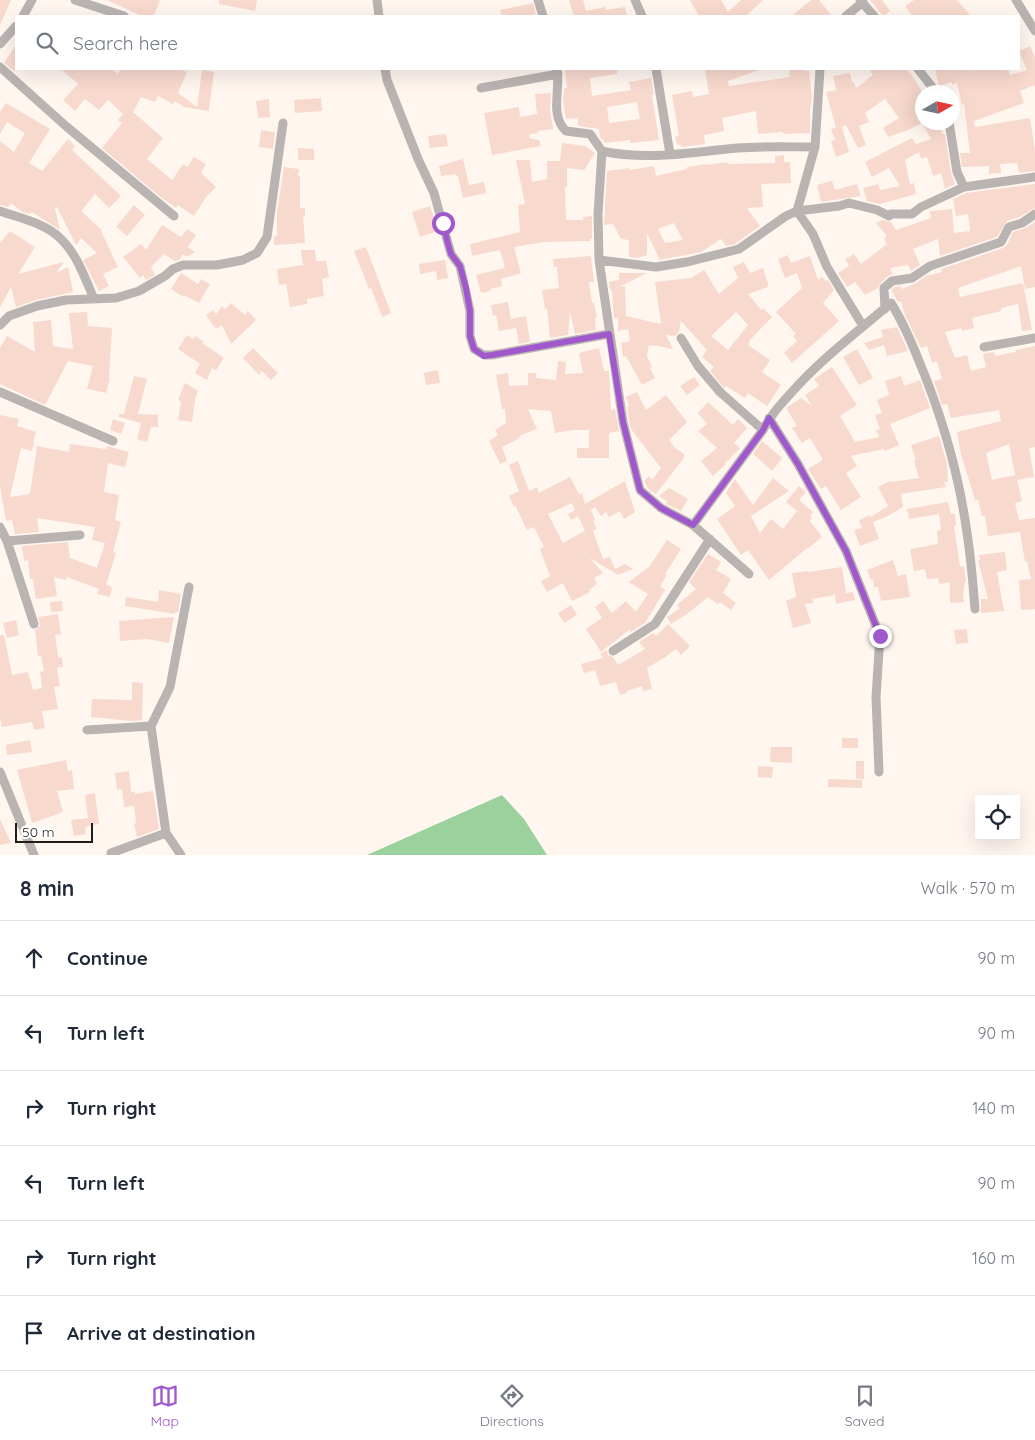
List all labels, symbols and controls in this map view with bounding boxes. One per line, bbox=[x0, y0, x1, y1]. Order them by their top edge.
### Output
search box bbox=[15, 15, 1020, 70]
icon: search bbox=[33, 29, 61, 57]
text: Search here bbox=[73, 31, 178, 55]
north arrow bbox=[915, 85, 960, 130]
route start bbox=[432, 212, 455, 235]
route end bbox=[869, 625, 892, 648]
map controls bbox=[975, 795, 1020, 840]
button: locate bbox=[975, 795, 1020, 840]
scale bar bbox=[15, 820, 92, 843]
text: 50 m bbox=[22, 823, 55, 841]
text: 8 min bbox=[20, 875, 74, 901]
text: Walk · 570 m bbox=[920, 878, 1015, 898]
icon: ahead bbox=[20, 944, 48, 972]
text: Continue bbox=[67, 946, 148, 970]
text: 90 m bbox=[978, 948, 1015, 968]
icon: left bbox=[20, 1019, 48, 1047]
text: Turn left bbox=[67, 1021, 145, 1045]
text: 90 m bbox=[978, 1023, 1015, 1043]
icon: right bbox=[20, 1094, 48, 1122]
text: Turn right bbox=[67, 1096, 156, 1120]
text: 140 m bbox=[972, 1098, 1015, 1118]
icon: left bbox=[20, 1169, 48, 1197]
text: Turn left bbox=[67, 1171, 145, 1195]
text: 90 m bbox=[978, 1173, 1015, 1193]
icon: right bbox=[20, 1244, 48, 1272]
text: Turn right bbox=[67, 1246, 156, 1270]
text: 160 m bbox=[972, 1248, 1015, 1268]
icon: arrive bbox=[20, 1319, 48, 1347]
text: Arrive at destination bbox=[67, 1321, 256, 1345]
tab: Map bbox=[150, 1382, 179, 1430]
tab: Directions bbox=[480, 1382, 544, 1430]
tab: Saved bbox=[845, 1382, 885, 1430]

